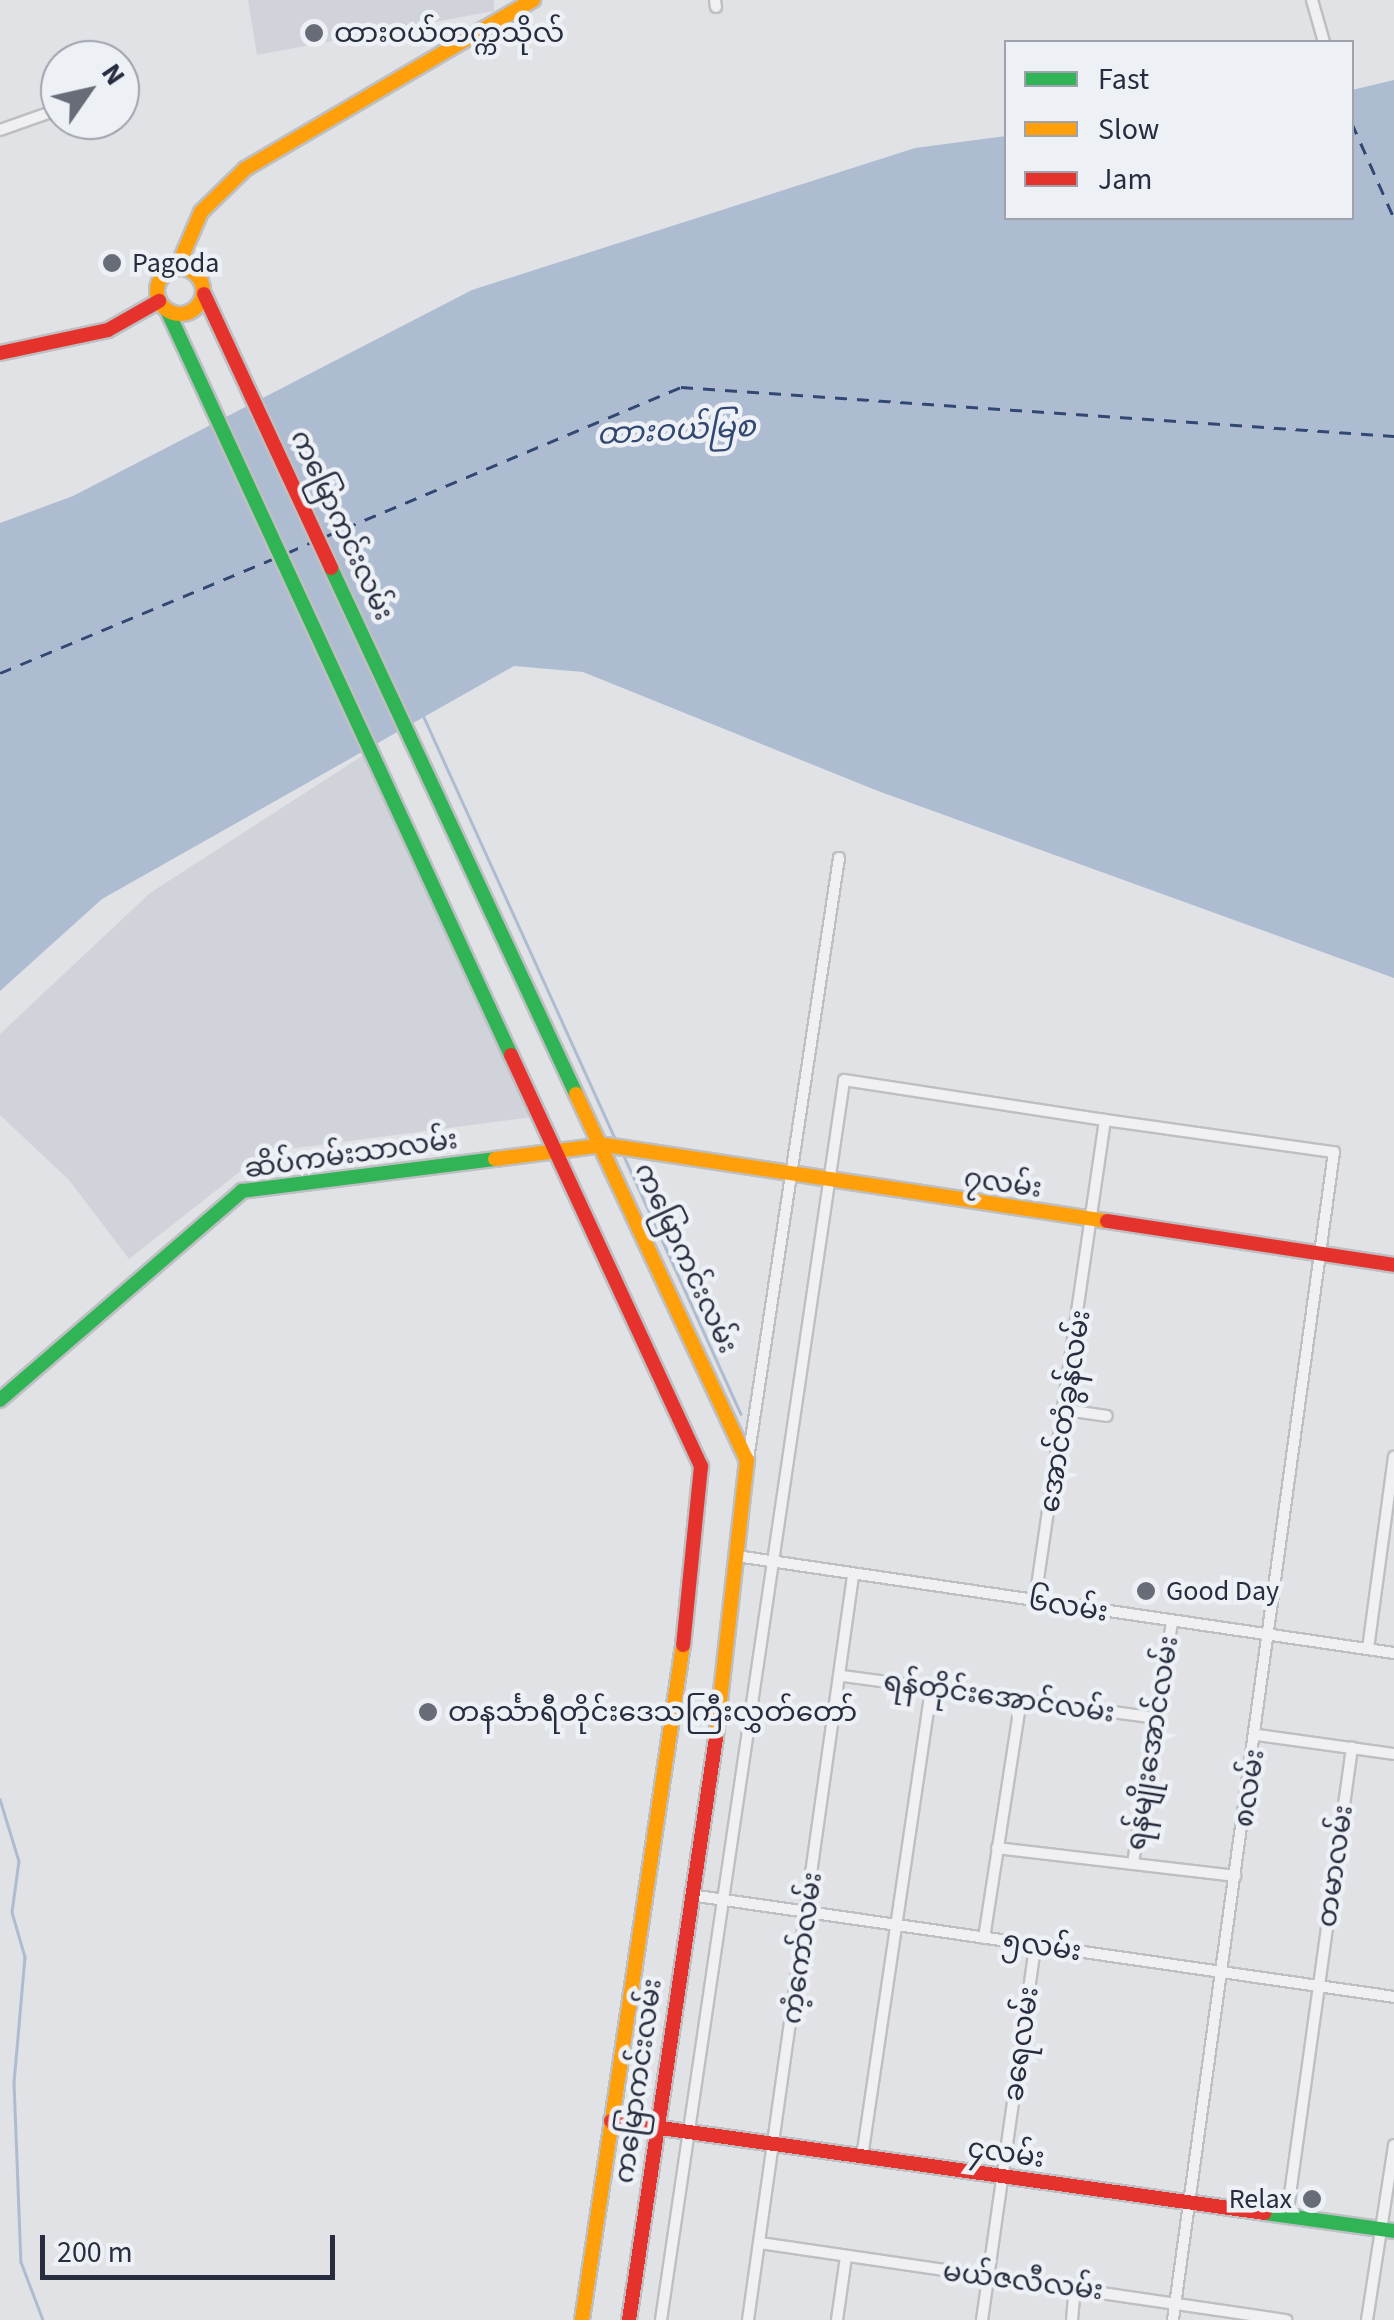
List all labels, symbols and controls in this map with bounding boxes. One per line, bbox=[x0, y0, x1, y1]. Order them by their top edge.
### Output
place label: ထားဝယ်တက္ကသိုလ် bbox=[334, 16, 564, 50]
marker: ထားဝယ်တက္ကသိုလ် bbox=[303, 22, 325, 44]
north arrow bbox=[40, 40, 140, 140]
legend bbox=[1004, 40, 1354, 220]
text: N bbox=[91, 55, 135, 93]
text: Fast bbox=[1098, 58, 1149, 101]
text: Slow bbox=[1098, 108, 1159, 151]
text: Jam bbox=[1098, 158, 1152, 201]
place label: Pagoda bbox=[132, 246, 219, 280]
marker: Pagoda bbox=[101, 252, 123, 274]
water label: ထားဝယ်မြစ bbox=[596, 409, 756, 453]
street label: ကမြောကင်းလမ်း bbox=[283, 424, 401, 626]
street label: ဆိပ်ကမ်းသာလမ်း bbox=[242, 1122, 460, 1186]
street label: ကမြောကင်းလမ်း bbox=[627, 1157, 745, 1359]
street label: ၇လမ်း bbox=[962, 1161, 1044, 1205]
street label: အောင်တံခွန်လမ်း bbox=[1032, 1307, 1098, 1515]
place label: Good Day bbox=[1166, 1574, 1279, 1608]
marker: Good Day bbox=[1135, 1580, 1157, 1602]
street label: ၆လမ်း bbox=[1026, 1583, 1110, 1629]
street label: ရန်မျိုးအောင်လမ်း bbox=[1118, 1633, 1186, 1853]
street label: ရန်တိုင်းအောင်လမ်း bbox=[881, 1664, 1117, 1730]
place label: တနင်္သာရီတိုင်းဒေသကြီးလွှတ်တော် bbox=[448, 1695, 857, 1729]
marker: တနင်္သာရီတိုင်းဒေသကြီးလွှတ်တော် bbox=[417, 1701, 439, 1723]
street label: ၈လမ်း bbox=[1226, 1747, 1272, 1829]
street label: တမာလမ်း bbox=[1310, 1803, 1360, 1929]
street label: ကံ့ကော်လမ်း bbox=[775, 1870, 829, 2026]
street label: ၅လမ်း bbox=[1001, 1924, 1083, 1968]
street label: ကမြောကင်းလမ်း bbox=[607, 1976, 669, 2186]
street label: ခရေလမ်း bbox=[996, 1984, 1046, 2104]
street label: ၄လမ်း bbox=[965, 2131, 1047, 2175]
place label: Relax bbox=[1229, 2182, 1292, 2216]
marker: Relax bbox=[1301, 2188, 1323, 2210]
scale bar bbox=[45, 2215, 340, 2277]
text: 200 m bbox=[57, 2231, 133, 2274]
street label: မယ်ဇလီလမ်း bbox=[941, 2254, 1105, 2308]

